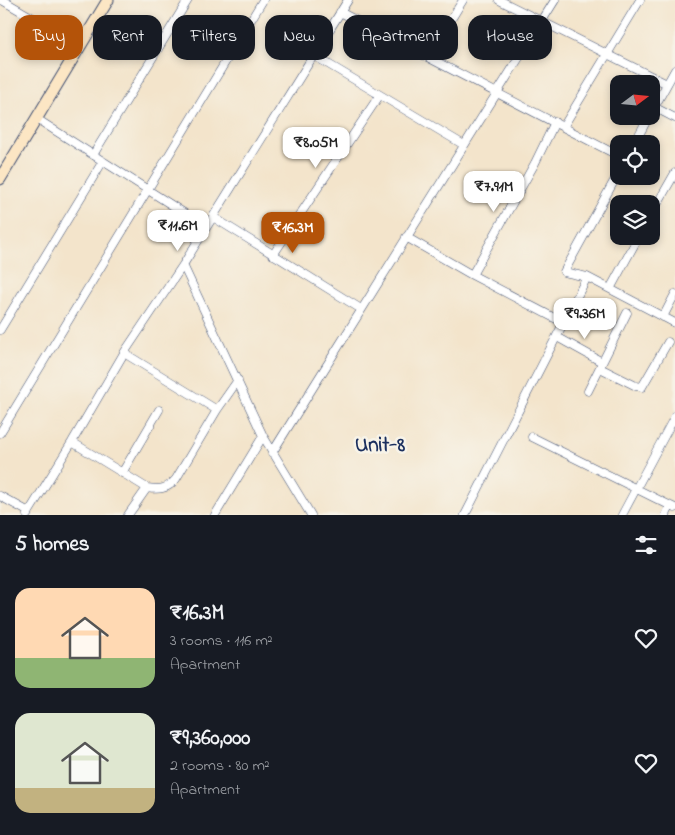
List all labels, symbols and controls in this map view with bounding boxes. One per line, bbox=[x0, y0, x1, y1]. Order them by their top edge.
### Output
chip: Buy bbox=[15, 15, 83, 60]
chip: Rent bbox=[93, 15, 162, 60]
chip: Filters bbox=[172, 15, 255, 60]
chip: New bbox=[265, 15, 333, 60]
chip: Apartment bbox=[343, 15, 458, 60]
chip: House bbox=[468, 15, 552, 60]
north arrow bbox=[610, 75, 660, 125]
map controls bbox=[610, 75, 660, 245]
pin: ₹8.05M bbox=[275, 126, 357, 169]
text: ₹8.05M bbox=[294, 131, 338, 155]
button: locate bbox=[610, 135, 660, 185]
pin: ₹7.91M bbox=[453, 170, 535, 213]
text: ₹7.91M bbox=[474, 175, 514, 199]
button: layers bbox=[610, 195, 660, 245]
pin: ₹11.6M bbox=[137, 210, 219, 252]
pin: ₹16.3M bbox=[252, 212, 334, 254]
text: ₹11.6M bbox=[158, 214, 198, 238]
text: ₹16.3M bbox=[272, 216, 314, 240]
pin: ₹9.36M bbox=[544, 298, 626, 340]
text: ₹9.36M bbox=[564, 302, 606, 326]
district label: Unit-8 bbox=[355, 431, 405, 461]
text: 5 homes bbox=[15, 530, 90, 560]
icon: filters bbox=[632, 531, 660, 559]
text: ₹16.3M bbox=[170, 599, 224, 629]
icon: home bbox=[55, 608, 115, 668]
icon: heart bbox=[632, 624, 660, 652]
text: 3 rooms · 116 m² bbox=[170, 629, 273, 653]
text: Apartment bbox=[170, 653, 240, 677]
text: ₹9,360,000 bbox=[170, 724, 250, 754]
icon: home bbox=[55, 733, 115, 793]
icon: heart bbox=[632, 749, 660, 777]
text: 2 rooms · 80 m² bbox=[170, 754, 270, 778]
text: Apartment bbox=[170, 778, 240, 802]

